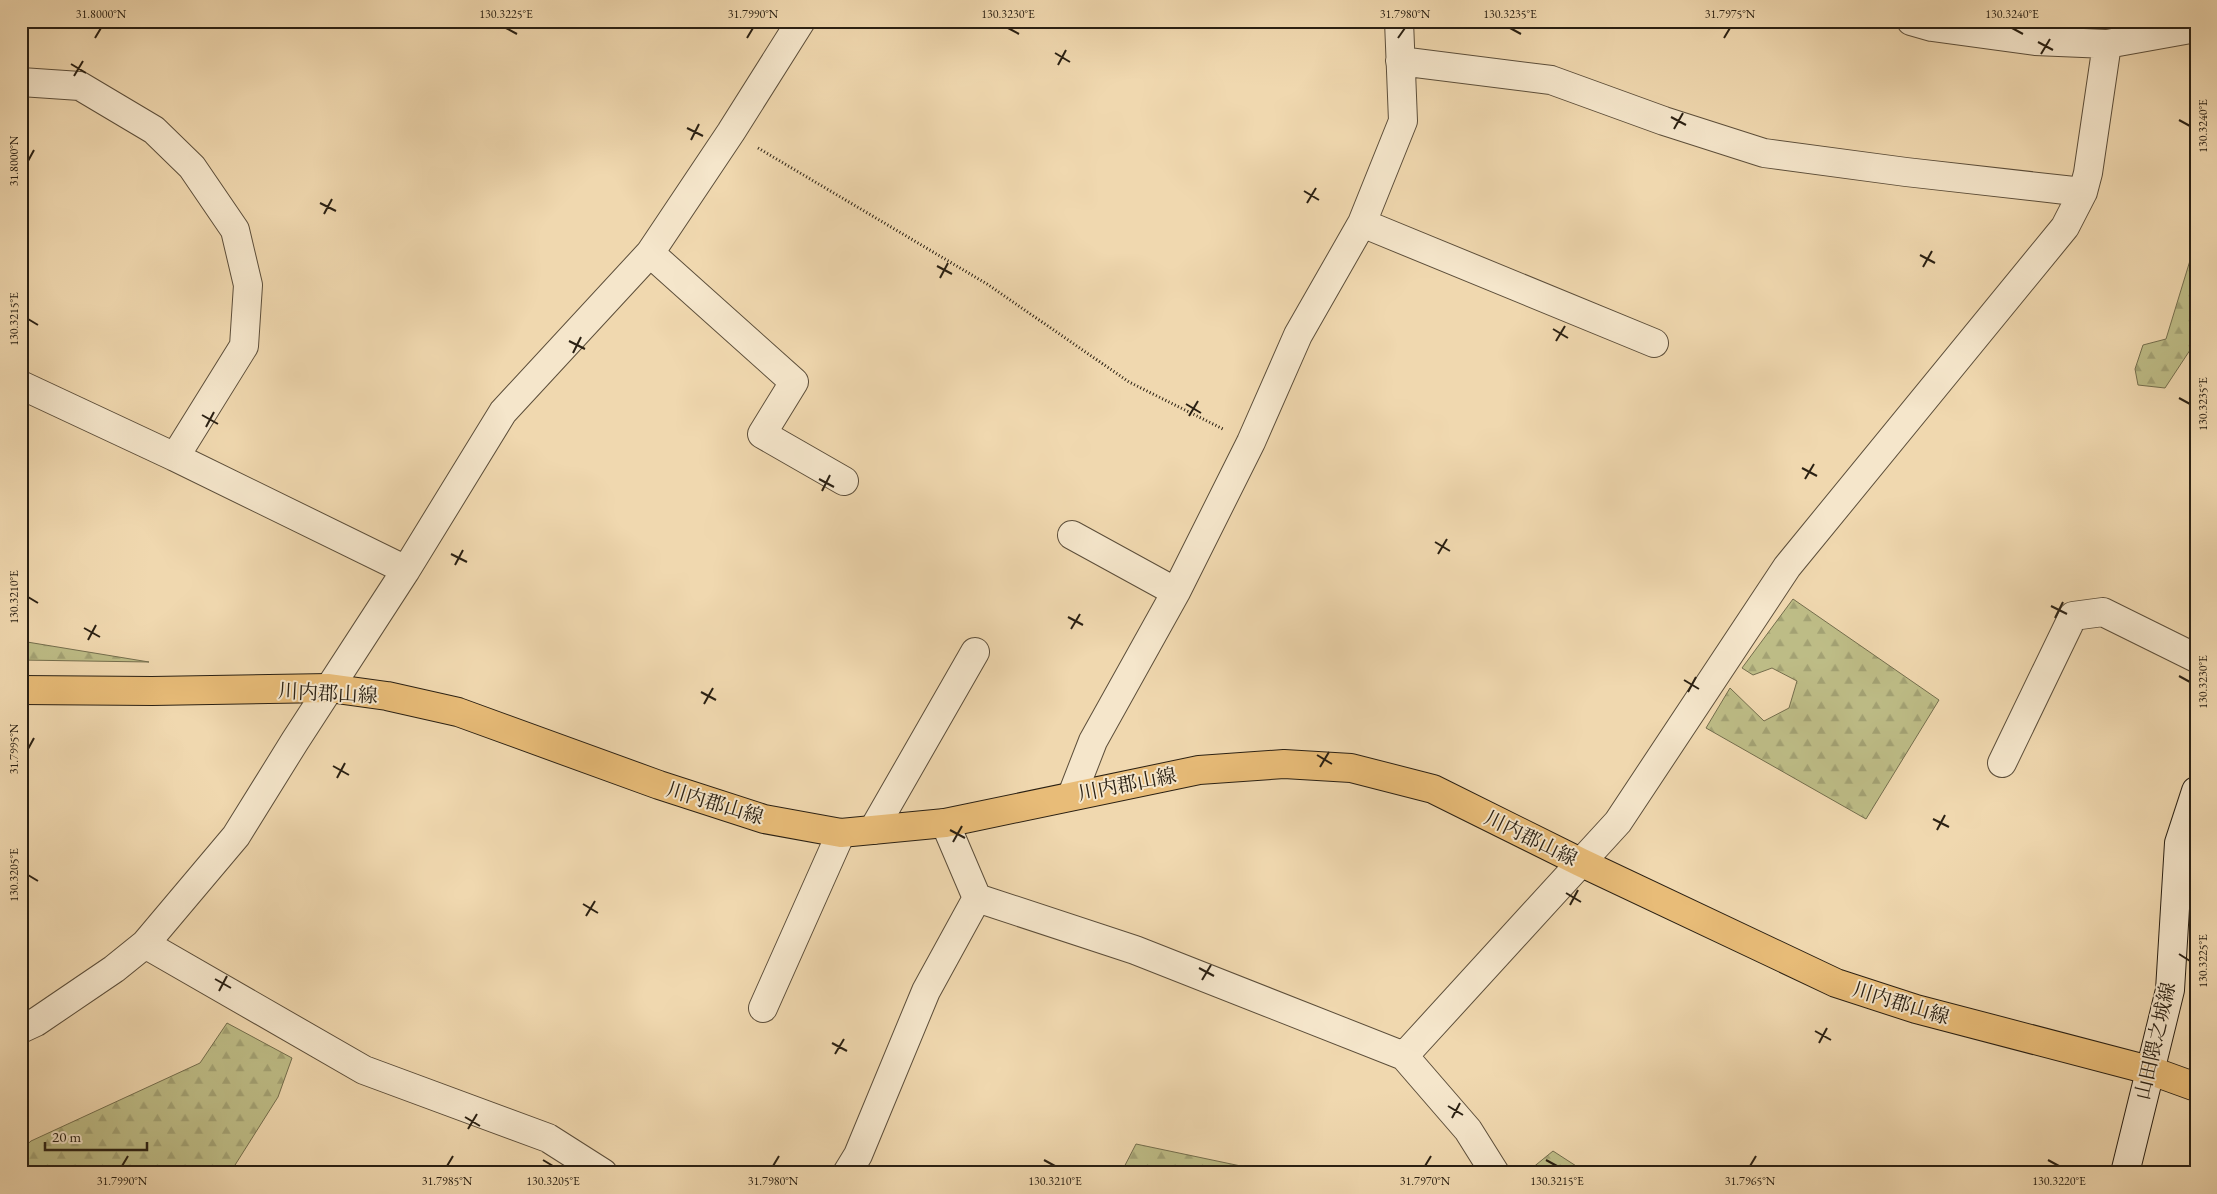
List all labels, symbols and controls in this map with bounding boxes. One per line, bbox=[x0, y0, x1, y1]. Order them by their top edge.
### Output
text: 31.8000°N bbox=[76, 6, 127, 22]
text: 130.3225°E bbox=[479, 6, 533, 22]
text: 31.7990°N bbox=[728, 6, 779, 22]
text: 130.3230°E bbox=[981, 6, 1035, 22]
text: 31.7980°N bbox=[1380, 6, 1431, 22]
text: 130.3235°E bbox=[1483, 6, 1537, 22]
text: 31.7975°N bbox=[1705, 6, 1756, 22]
text: 130.3240°E bbox=[1985, 6, 2039, 22]
text: 130.3240°E bbox=[2195, 99, 2211, 153]
text: 31.8000°N bbox=[6, 135, 22, 186]
text: 130.3215°E bbox=[6, 292, 22, 346]
text: 130.3235°E bbox=[2195, 377, 2211, 431]
text: 130.3210°E bbox=[6, 570, 22, 624]
text: 130.3230°E bbox=[2195, 655, 2211, 709]
street label: 川内郡山線 bbox=[277, 677, 379, 709]
text: 31.7995°N bbox=[6, 723, 22, 774]
street label: 川内郡山線 bbox=[1075, 762, 1179, 806]
street label: 川内郡山線 bbox=[663, 776, 767, 830]
street label: 川内郡山線 bbox=[1480, 804, 1582, 872]
text: 130.3205°E bbox=[6, 848, 22, 902]
text: 130.3225°E bbox=[2195, 934, 2211, 988]
street label: 川内郡山線 bbox=[1849, 976, 1953, 1030]
street label: 山田隈之城線 bbox=[2129, 980, 2181, 1102]
scale bar bbox=[45, 1119, 148, 1151]
text: 20 m bbox=[52, 1127, 81, 1146]
text: 31.7990°N bbox=[97, 1173, 148, 1189]
text: 31.7985°N bbox=[422, 1173, 473, 1189]
text: 130.3205°E bbox=[526, 1173, 580, 1189]
text: 31.7980°N bbox=[748, 1173, 799, 1189]
text: 130.3210°E bbox=[1028, 1173, 1082, 1189]
text: 31.7970°N bbox=[1400, 1173, 1451, 1189]
text: 130.3215°E bbox=[1530, 1173, 1584, 1189]
text: 31.7965°N bbox=[1725, 1173, 1776, 1189]
text: 130.3220°E bbox=[2032, 1173, 2086, 1189]

